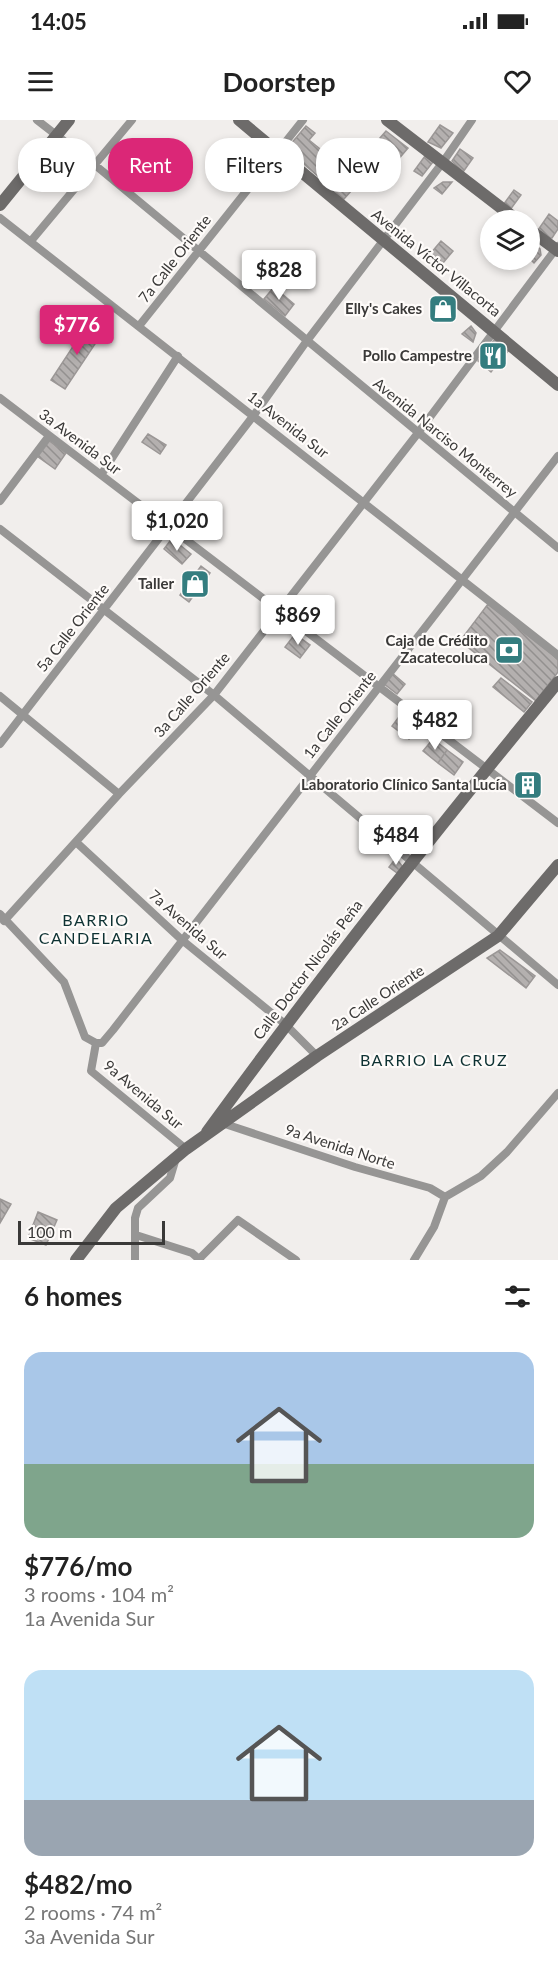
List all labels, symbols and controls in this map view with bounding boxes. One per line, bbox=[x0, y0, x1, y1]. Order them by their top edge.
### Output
text: 14:05 bbox=[30, 8, 87, 35]
icon: menu bbox=[24, 65, 57, 98]
text: Doorstep bbox=[223, 65, 335, 98]
icon: heart bbox=[501, 65, 534, 98]
chip: Buy bbox=[18, 138, 96, 192]
chip: Rent bbox=[108, 138, 193, 192]
chip: Filters bbox=[205, 138, 304, 192]
chip: New bbox=[316, 138, 401, 192]
street label: Avenida Víctor Villacorta bbox=[368, 205, 505, 320]
map controls bbox=[480, 210, 540, 270]
button: layers bbox=[480, 210, 540, 270]
street label: 7a Calle Oriente bbox=[134, 211, 214, 306]
pin: $828 bbox=[243, 250, 315, 301]
text: $828 bbox=[256, 257, 302, 281]
shop icon: Elly's Cakes bbox=[427, 293, 459, 325]
place label: Elly's Cakes bbox=[345, 299, 422, 317]
pin: $776 bbox=[41, 305, 113, 356]
text: $776 bbox=[54, 312, 100, 336]
restaurant icon: Pollo Campestre bbox=[477, 340, 509, 372]
place label: Pollo Campestre bbox=[363, 346, 472, 364]
street label: Avenida Narciso Monterrey bbox=[370, 374, 521, 501]
street label: 1a Avenida Sur bbox=[244, 387, 333, 462]
street label: 3a Avenida Sur bbox=[36, 405, 126, 478]
pin: $1,020 bbox=[128, 501, 226, 552]
text: $1,020 bbox=[146, 508, 208, 532]
shop icon: Taller bbox=[179, 568, 211, 600]
place label: Taller bbox=[138, 574, 174, 592]
street label: 5a Calle Oriente bbox=[32, 580, 112, 675]
pin: $869 bbox=[262, 595, 334, 646]
text: $869 bbox=[275, 602, 321, 626]
place label: Caja de Crédito Zacatecoluca bbox=[385, 631, 488, 666]
bank icon: Caja de Crédito Zacatecoluca bbox=[493, 634, 525, 666]
street label: 3a Calle Oriente bbox=[149, 648, 233, 741]
street label: 1a Calle Oriente bbox=[299, 667, 379, 762]
pin: $482 bbox=[399, 700, 471, 751]
text: $482 bbox=[412, 707, 458, 731]
building icon: Laboratorio Clínico Santa Lucía bbox=[512, 769, 544, 801]
place label: Laboratorio Clínico Santa Lucía bbox=[301, 775, 507, 793]
pin: $484 bbox=[360, 815, 432, 866]
text: $484 bbox=[373, 822, 419, 846]
street label: 7a Avenida Sur bbox=[146, 885, 232, 964]
street label: Calle Doctor Nicolás Peña bbox=[249, 896, 366, 1043]
district label: BARRIO CANDELARIA bbox=[39, 910, 153, 947]
street label: 2a Calle Oriente bbox=[328, 961, 427, 1034]
district label: BARRIO LA CRUZ bbox=[360, 1050, 508, 1069]
street label: 9a Avenida Sur bbox=[100, 1056, 187, 1133]
street label: 9a Avenida Norte bbox=[283, 1120, 398, 1172]
scale bar bbox=[18, 1218, 165, 1246]
text: 100 m bbox=[27, 1222, 72, 1241]
text: 6 homes bbox=[24, 1280, 122, 1312]
icon: filters bbox=[501, 1280, 534, 1313]
icon: home bbox=[225, 1391, 333, 1499]
text: $776/mo bbox=[24, 1550, 132, 1582]
text: 3 rooms · 104 m² bbox=[24, 1582, 174, 1606]
text: 1a Avenida Sur bbox=[24, 1606, 155, 1630]
icon: home bbox=[225, 1709, 333, 1817]
text: $482/mo bbox=[24, 1868, 132, 1900]
text: 2 rooms · 74 m² bbox=[24, 1900, 162, 1924]
text: 3a Avenida Sur bbox=[24, 1924, 155, 1948]

